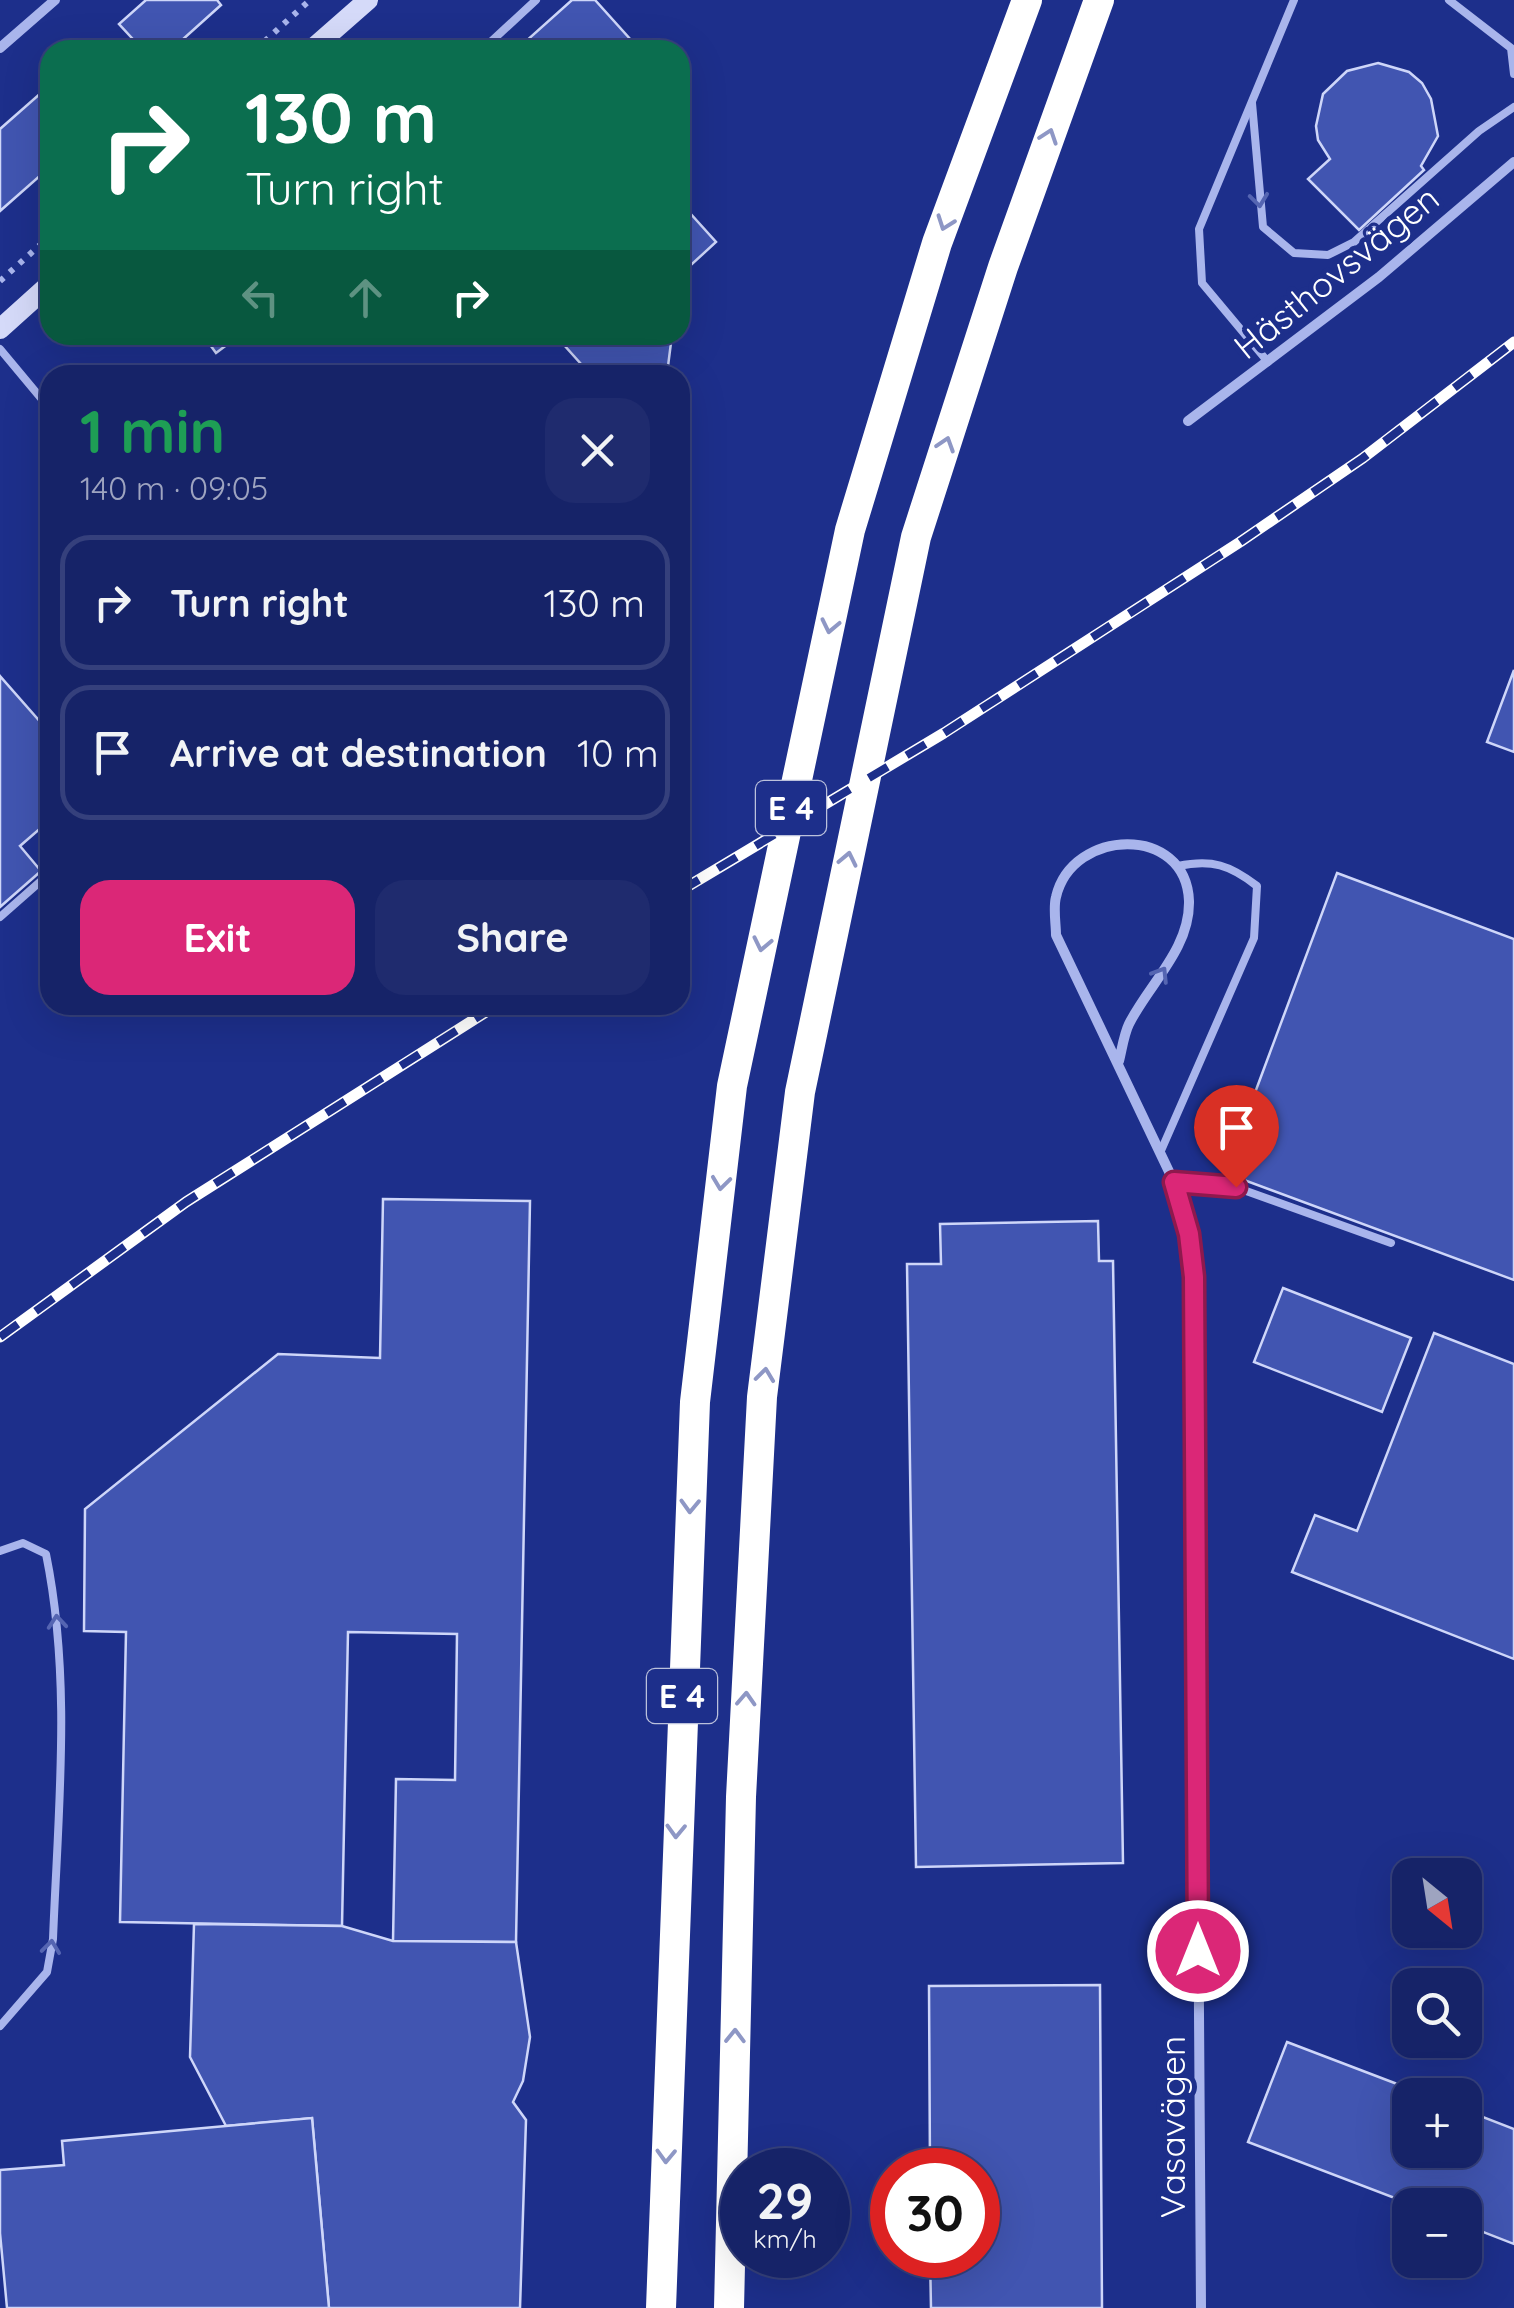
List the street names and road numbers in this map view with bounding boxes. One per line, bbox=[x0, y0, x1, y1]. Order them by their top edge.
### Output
street label: Hästhovsvägen bbox=[1225, 176, 1447, 368]
road number: E 4 bbox=[756, 781, 826, 835]
road number: E 4 bbox=[647, 1669, 717, 1723]
street label: Vasavägen bbox=[1150, 2036, 1194, 2218]

